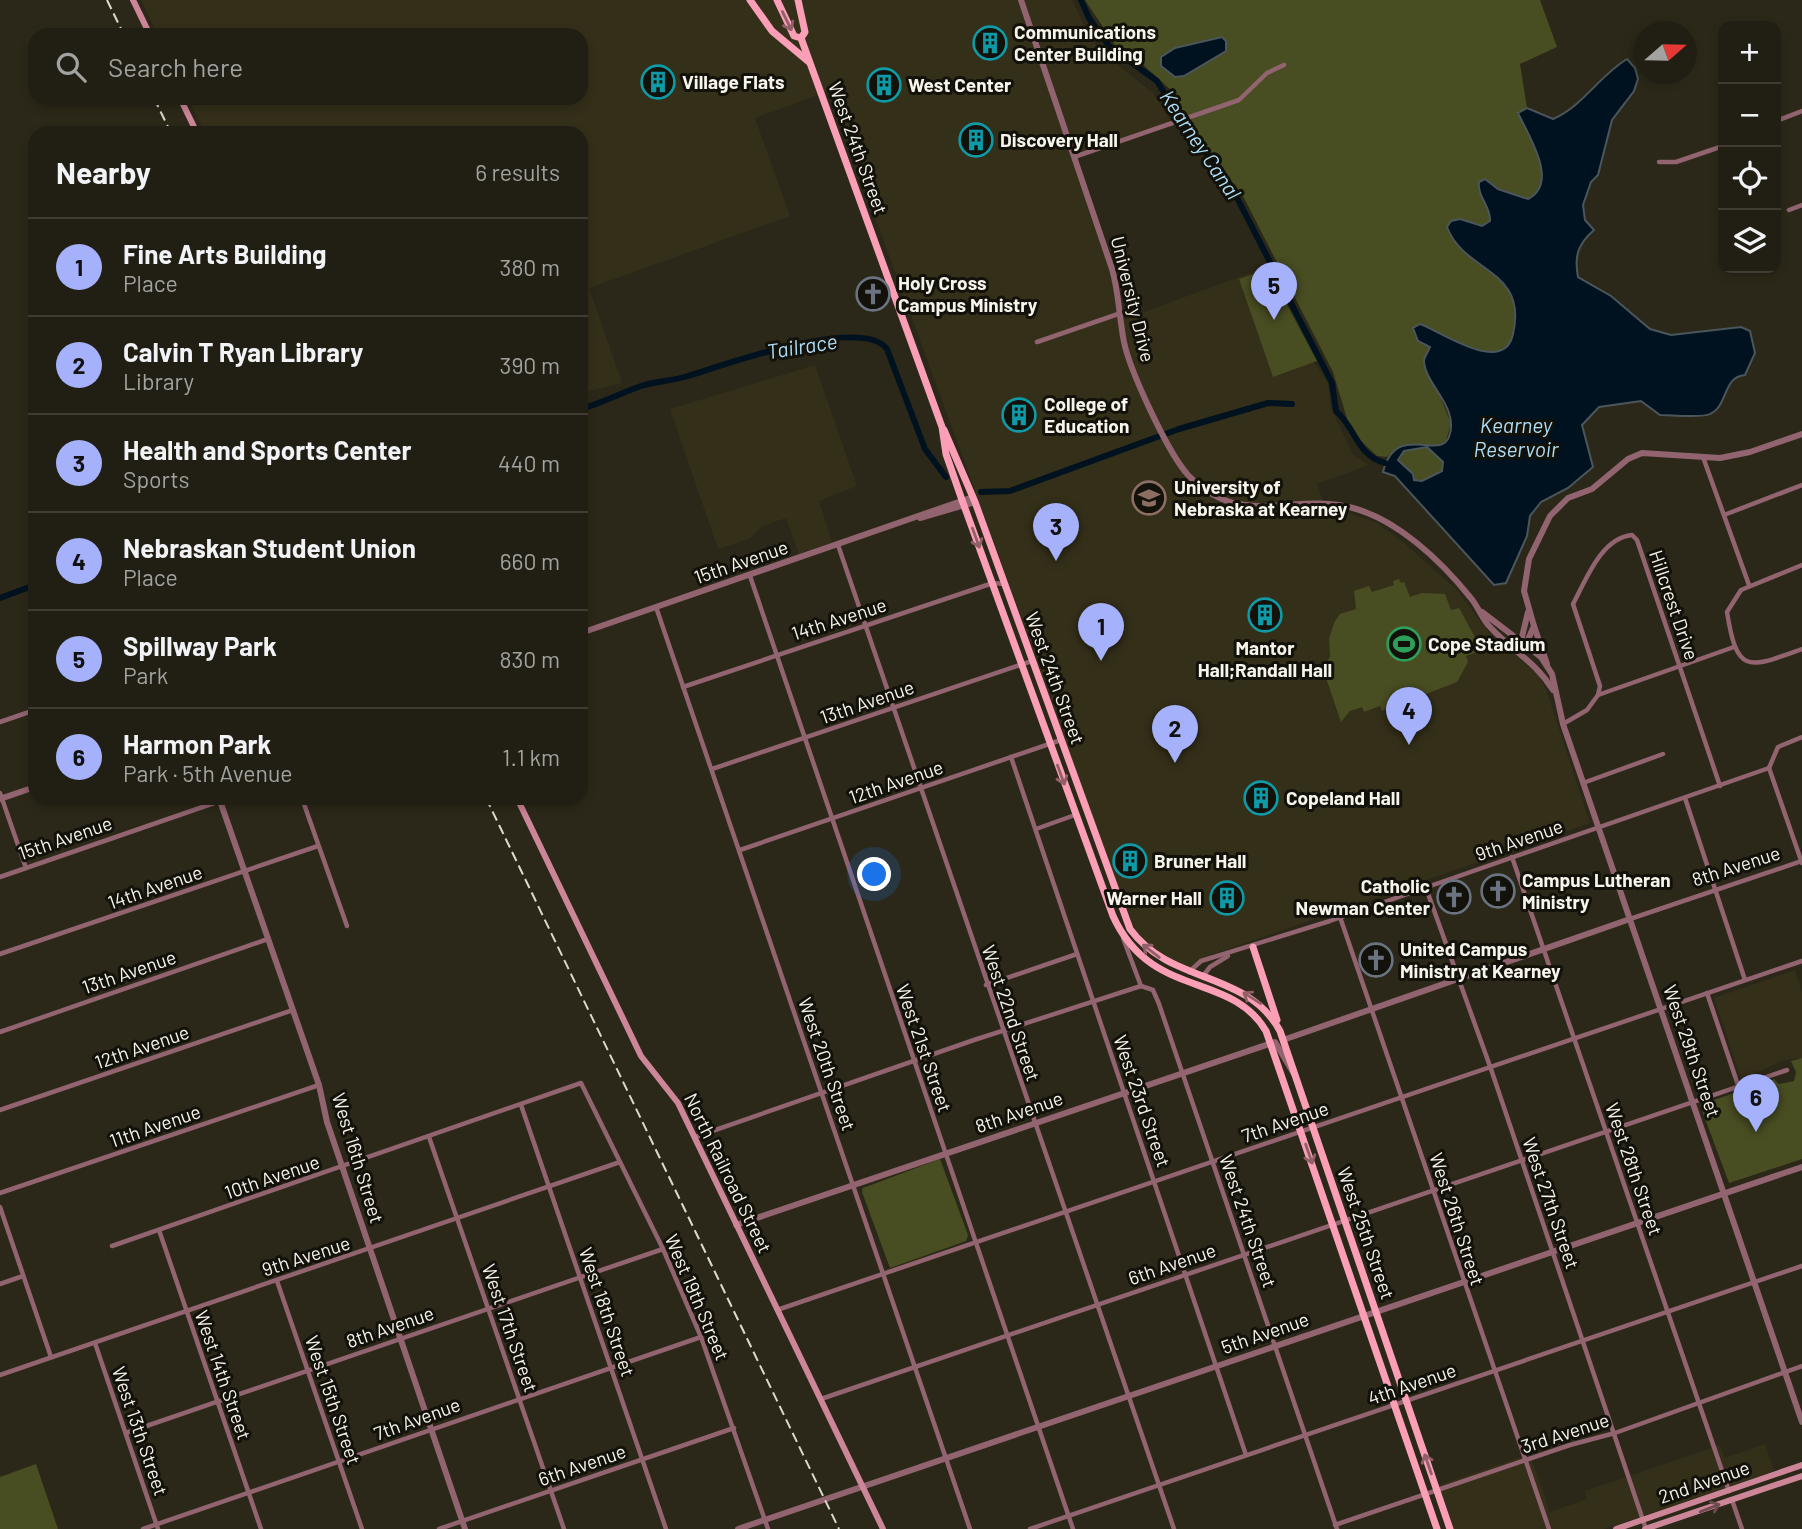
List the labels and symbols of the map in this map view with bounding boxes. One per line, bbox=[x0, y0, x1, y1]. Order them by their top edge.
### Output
one-way arrow bbox=[781, 10, 795, 31]
place label: Communications Center Building bbox=[1014, 20, 1156, 65]
north arrow bbox=[1634, 21, 1697, 84]
building icon: Communications Center Building bbox=[971, 24, 1009, 62]
building icon: Village Flats bbox=[639, 63, 677, 101]
building icon: West Center bbox=[865, 66, 903, 104]
place label: Village Flats bbox=[682, 70, 785, 93]
place label: West Center bbox=[908, 73, 1012, 96]
street label: West 24th Street bbox=[824, 79, 893, 217]
water label: Kearney Canal bbox=[1156, 85, 1247, 204]
building icon: Discovery Hall bbox=[957, 121, 995, 159]
place label: Discovery Hall bbox=[1000, 128, 1118, 151]
street label: University Drive bbox=[1107, 234, 1160, 364]
pin: 5 bbox=[1251, 262, 1297, 320]
place label: Holy Cross Campus Ministry bbox=[898, 271, 1038, 316]
church icon: Holy Cross Campus Ministry bbox=[854, 275, 892, 313]
water label: Tailrace bbox=[765, 328, 839, 363]
place label: College of Education bbox=[1044, 392, 1129, 437]
building icon: College of Education bbox=[1000, 396, 1038, 434]
water label: Kearney Reservoir bbox=[1474, 412, 1559, 461]
place label: University of Nebraska at Kearney bbox=[1174, 475, 1348, 520]
school or university icon: University of Nebraska at Kearney bbox=[1130, 479, 1168, 517]
pin: 3 bbox=[1033, 503, 1079, 561]
one-way arrow bbox=[971, 527, 984, 549]
street label: 15th Avenue bbox=[691, 535, 791, 588]
street label: Hillcrest Drive bbox=[1645, 547, 1704, 663]
street label: 14th Avenue bbox=[788, 592, 889, 645]
building icon: Mantor Hall;Randall Hall bbox=[1246, 596, 1284, 634]
pin: 1 bbox=[1078, 603, 1124, 661]
street label: West 24th Street bbox=[1021, 609, 1090, 747]
sports icon: Cope Stadium bbox=[1385, 625, 1423, 663]
place label: Cope Stadium bbox=[1428, 632, 1545, 655]
place label: Mantor Hall;Randall Hall bbox=[1198, 636, 1332, 681]
street label: 13th Avenue bbox=[817, 675, 917, 728]
pin: 4 bbox=[1386, 687, 1432, 745]
pin: 2 bbox=[1152, 705, 1198, 763]
street label: 12th Avenue bbox=[846, 755, 946, 808]
one-way arrow bbox=[1056, 764, 1069, 786]
building icon: Copeland Hall bbox=[1242, 779, 1280, 817]
place label: Copeland Hall bbox=[1286, 786, 1400, 809]
street label: 15th Avenue bbox=[15, 811, 115, 864]
street label: 9th Avenue bbox=[1472, 814, 1566, 865]
street label: 8th Avenue bbox=[1689, 840, 1783, 891]
building icon: Bruner Hall bbox=[1111, 842, 1149, 880]
place label: Bruner Hall bbox=[1154, 849, 1246, 872]
your location bbox=[857, 857, 891, 891]
street label: 14th Avenue bbox=[105, 860, 205, 913]
place label: Campus Lutheran Ministry bbox=[1522, 868, 1671, 913]
church icon: Campus Lutheran Ministry bbox=[1479, 872, 1517, 910]
place label: Catholic Newman Center bbox=[1296, 874, 1431, 919]
church icon: Catholic Newman Center bbox=[1435, 878, 1473, 916]
building icon: Warner Hall bbox=[1208, 879, 1246, 917]
place label: Warner Hall bbox=[1106, 886, 1202, 909]
place label: United Campus Ministry at Kearney bbox=[1400, 937, 1561, 982]
church icon: United Campus Ministry at Kearney bbox=[1357, 941, 1395, 979]
street label: West 22nd Street bbox=[977, 942, 1045, 1084]
one-way arrow bbox=[1142, 943, 1160, 958]
street label: 13th Avenue bbox=[79, 945, 179, 998]
street label: West 21st Street bbox=[892, 981, 957, 1115]
street label: West 29th Street bbox=[1659, 982, 1726, 1120]
one-way arrow bbox=[1242, 991, 1262, 1005]
street label: West 20th Street bbox=[794, 994, 861, 1133]
street label: 12th Avenue bbox=[92, 1020, 192, 1073]
street label: West 23rd Street bbox=[1109, 1032, 1176, 1170]
pin: 6 bbox=[1733, 1074, 1779, 1132]
street label: 8th Avenue bbox=[972, 1086, 1066, 1137]
street label: North Railroad Street bbox=[680, 1089, 777, 1256]
street label: West 16th Street bbox=[328, 1090, 389, 1226]
street label: 7th Avenue bbox=[1238, 1096, 1331, 1147]
street label: 11th Avenue bbox=[106, 1099, 203, 1152]
street label: West 28th Street bbox=[1601, 1100, 1668, 1238]
street label: West 27th Street bbox=[1518, 1134, 1585, 1272]
one-way arrow bbox=[1303, 1143, 1316, 1165]
street label: 10th Avenue bbox=[221, 1150, 322, 1203]
street label: West 26th Street bbox=[1425, 1150, 1490, 1288]
street label: West 24th Street bbox=[1215, 1151, 1282, 1290]
street label: West 25th Street bbox=[1333, 1164, 1400, 1302]
street label: 9th Avenue bbox=[259, 1230, 353, 1281]
street label: West 19th Street bbox=[661, 1230, 734, 1363]
street label: 6th Avenue bbox=[1125, 1238, 1219, 1289]
street label: West 18th Street bbox=[575, 1244, 640, 1379]
street label: West 17th Street bbox=[478, 1261, 543, 1395]
street label: 8th Avenue bbox=[343, 1301, 437, 1352]
street label: West 14th Street bbox=[191, 1307, 256, 1443]
street label: 5th Avenue bbox=[1218, 1307, 1312, 1358]
street label: West 15th Street bbox=[301, 1332, 366, 1467]
street label: 4th Avenue bbox=[1365, 1358, 1459, 1409]
street label: West 13th Street bbox=[108, 1363, 173, 1498]
street label: 7th Avenue bbox=[370, 1392, 463, 1445]
street label: 3rd Avenue bbox=[1518, 1408, 1612, 1458]
street label: 6th Avenue bbox=[535, 1439, 629, 1490]
one-way arrow bbox=[1421, 1454, 1433, 1476]
street label: 2nd Avenue bbox=[1655, 1455, 1752, 1508]
one-way arrow bbox=[1699, 1501, 1721, 1513]

